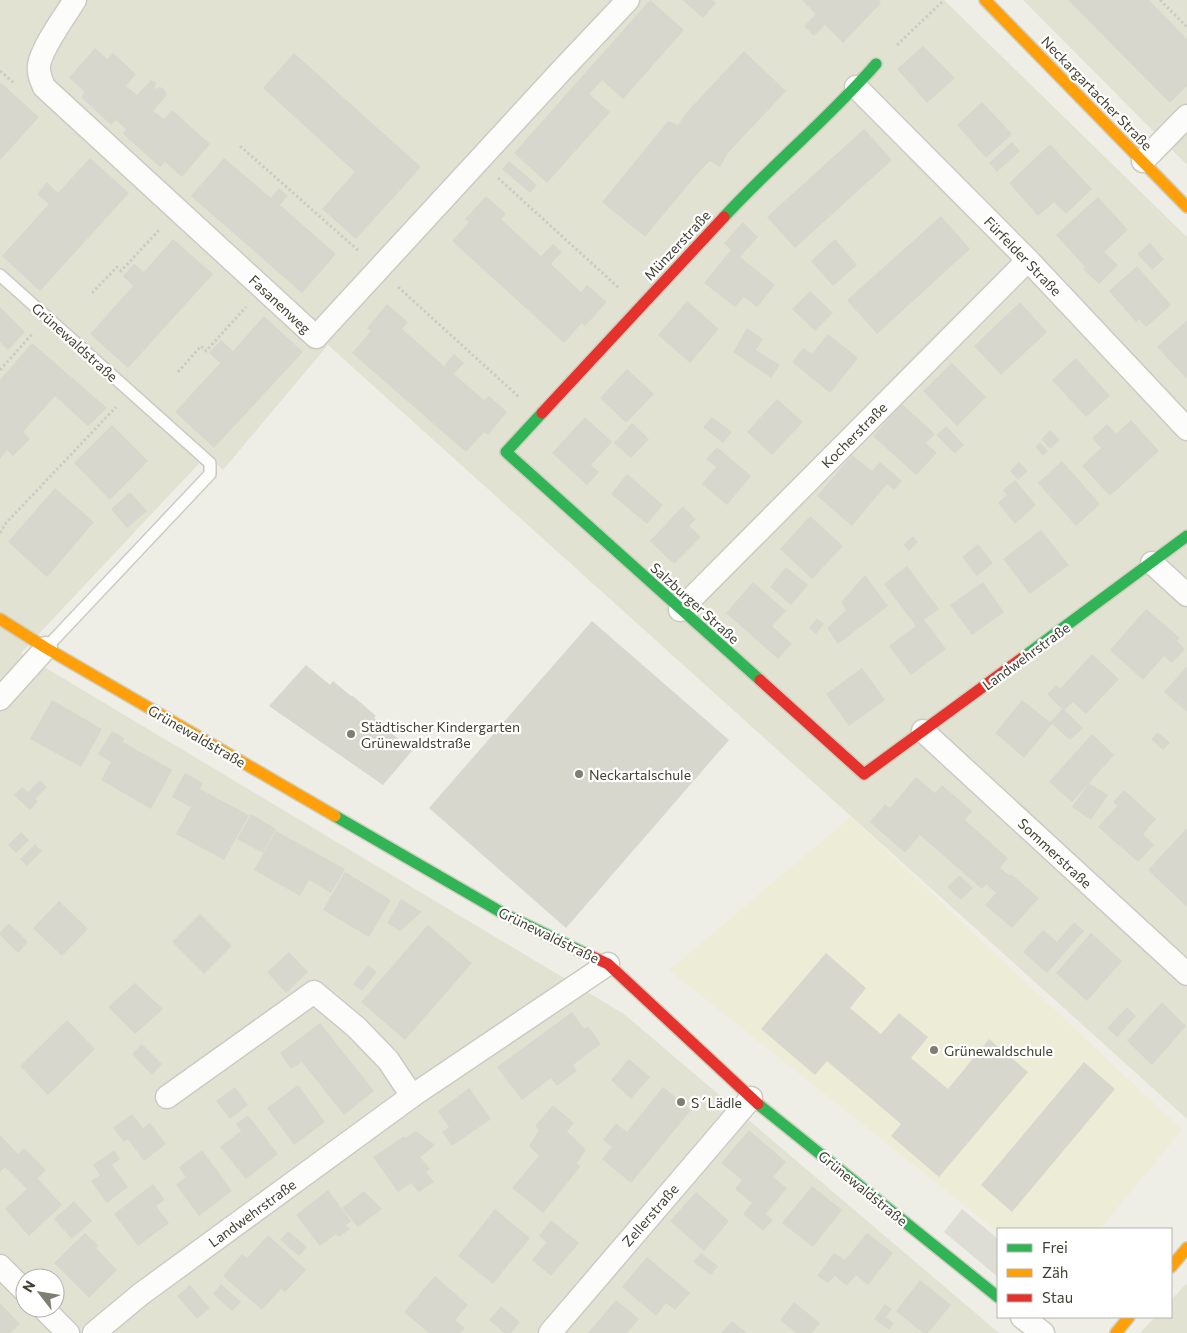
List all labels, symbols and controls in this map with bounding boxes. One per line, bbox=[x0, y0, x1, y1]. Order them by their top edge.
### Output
street label: Neckargartacher Straße bbox=[1038, 32, 1156, 154]
street label: Münzerstraße bbox=[640, 206, 714, 284]
street label: Fürfelder Straße bbox=[981, 213, 1065, 299]
street label: Fasanenweg bbox=[246, 271, 315, 337]
street label: Grünewaldstraße bbox=[29, 299, 121, 385]
street label: Kocherstraße bbox=[818, 399, 890, 471]
street label: Salzburger Straße bbox=[647, 559, 743, 647]
street label: Landwehrstraße bbox=[979, 619, 1073, 693]
street label: Grünewaldstraße bbox=[145, 701, 249, 771]
place label: Städtischer Kindergarten Grünewaldstraße bbox=[361, 718, 520, 751]
marker: Städtischer Kindergarten Grünewaldstraße bbox=[345, 728, 357, 740]
place label: Neckartalschule bbox=[589, 766, 691, 783]
marker: Neckartalschule bbox=[573, 768, 585, 780]
street label: Sommerstraße bbox=[1015, 815, 1095, 891]
street label: Grünewaldstraße bbox=[496, 903, 602, 967]
place label: Grünewaldschule bbox=[944, 1042, 1053, 1059]
marker: Grünewaldschule bbox=[928, 1044, 940, 1056]
place label: S´Lädle bbox=[691, 1094, 742, 1111]
marker: S´Lädle bbox=[675, 1096, 687, 1108]
street label: Grünewaldstraße bbox=[815, 1147, 911, 1229]
street label: Landwehrstraße bbox=[205, 1176, 299, 1250]
street label: Zellerstraße bbox=[618, 1180, 682, 1250]
legend bbox=[997, 1228, 1172, 1318]
text: Frei bbox=[1042, 1238, 1068, 1256]
text: Zäh bbox=[1042, 1263, 1068, 1281]
north arrow bbox=[15, 1268, 65, 1318]
text: N bbox=[18, 1277, 38, 1295]
text: Stau bbox=[1042, 1288, 1073, 1306]

